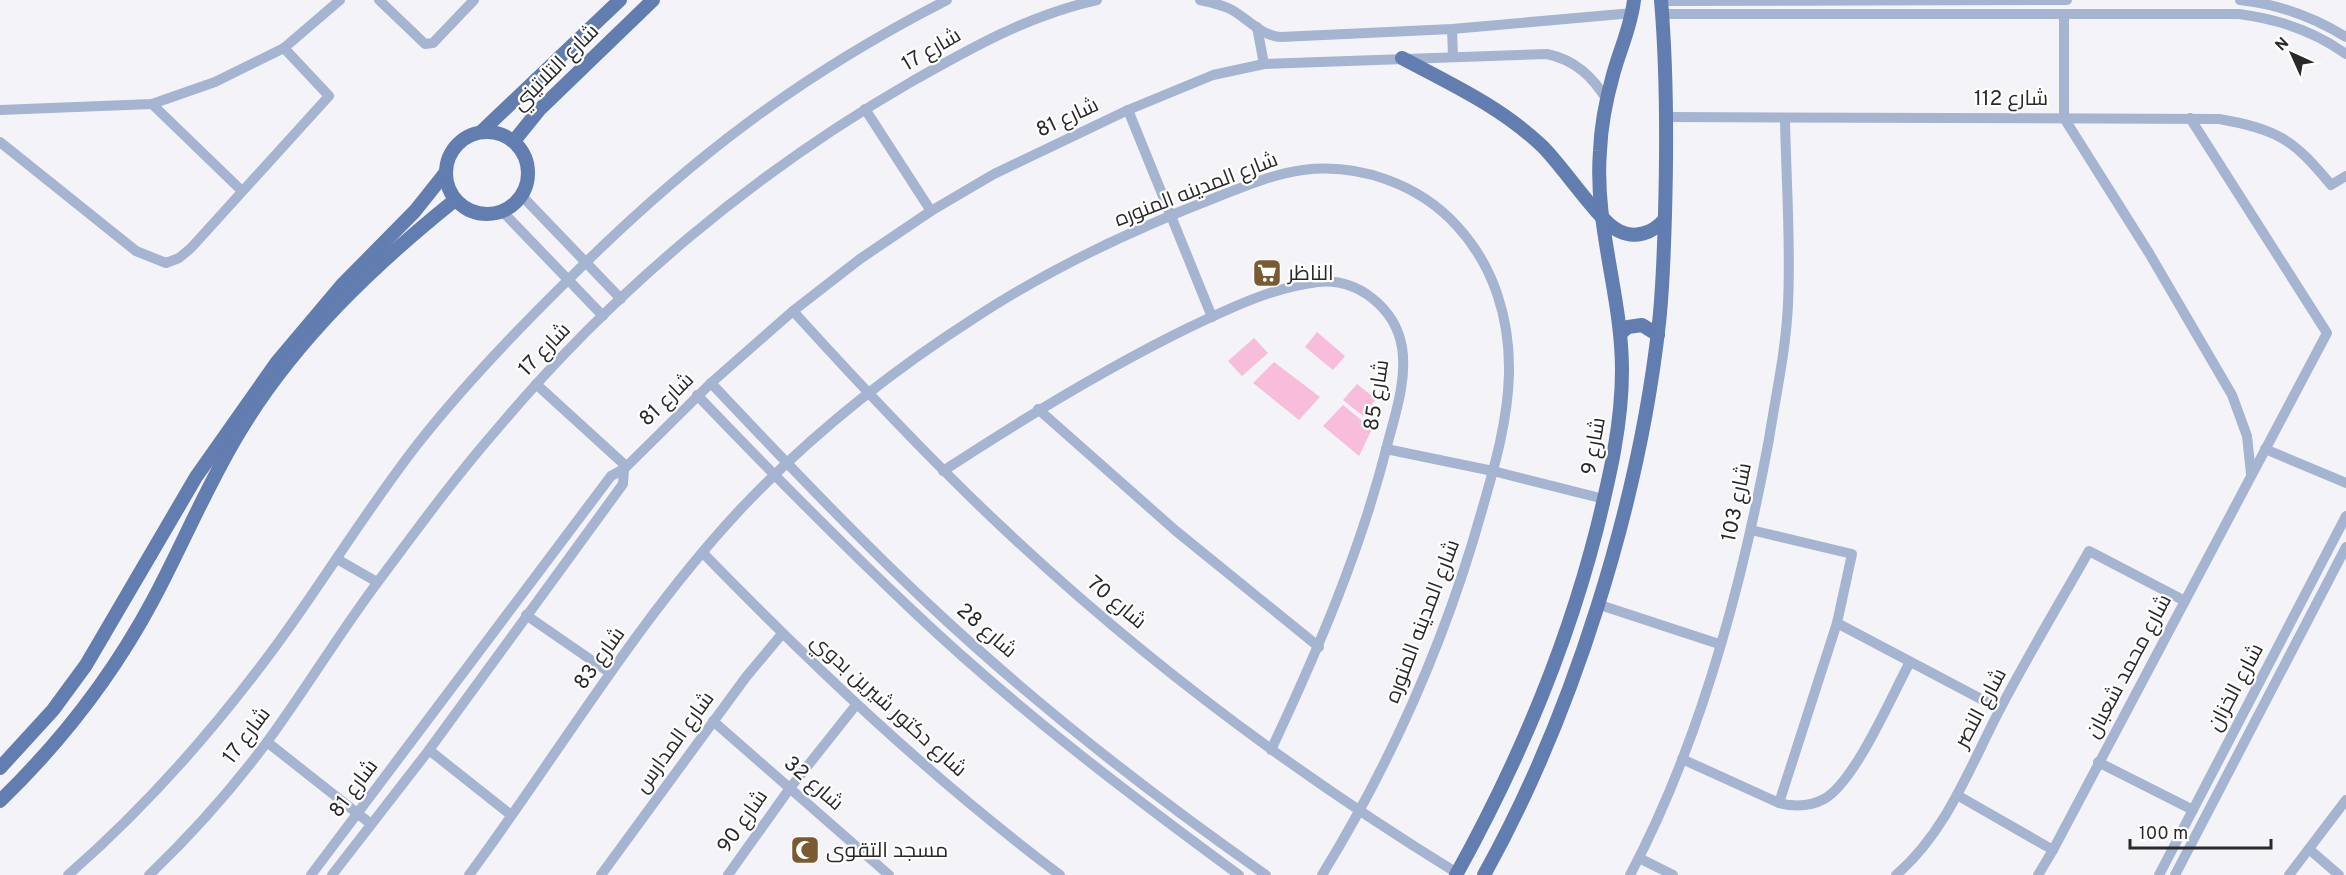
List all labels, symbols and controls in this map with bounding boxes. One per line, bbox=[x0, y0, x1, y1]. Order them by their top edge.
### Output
street label: شارع التلاتيني bbox=[507, 19, 606, 118]
street label: شارع 17 bbox=[897, 23, 966, 78]
north arrow bbox=[2262, 24, 2322, 84]
text: N bbox=[2272, 34, 2294, 56]
street label: شارع 112 bbox=[1974, 86, 2048, 113]
street label: شارع 81 bbox=[1032, 92, 1103, 145]
street label: شارع المدينه المنوره bbox=[1111, 147, 1282, 234]
supermarket icon: الناظر bbox=[1251, 257, 1283, 289]
place label: الناظر bbox=[1287, 261, 1334, 288]
street label: شارع 17 bbox=[513, 318, 577, 383]
street label: شارع 85 bbox=[1359, 358, 1396, 433]
street label: شارع 81 bbox=[634, 367, 700, 433]
street label: شارع 9 bbox=[1576, 415, 1613, 477]
street label: شارع 103 bbox=[1716, 461, 1759, 544]
street label: شارع المدينه المنوره bbox=[1380, 536, 1467, 707]
street label: شارع 70 bbox=[1081, 570, 1151, 636]
street label: شارع محمد شعبان bbox=[2080, 590, 2179, 743]
street label: شارع 28 bbox=[950, 598, 1022, 665]
street label: شارع 83 bbox=[568, 622, 632, 696]
street label: شارع دكتور شيرين بدوي bbox=[803, 629, 972, 784]
street label: شارع الخزان bbox=[2202, 639, 2271, 736]
street label: شارع النصر bbox=[1949, 664, 2014, 754]
street label: شارع المدارس bbox=[629, 687, 721, 799]
street label: شارع 17 bbox=[217, 702, 277, 770]
street label: شارع 32 bbox=[777, 751, 849, 818]
street label: شارع 81 bbox=[323, 754, 385, 823]
street label: شارع 90 bbox=[712, 785, 775, 859]
scale bar bbox=[2130, 812, 2271, 850]
text: 100 m bbox=[2139, 823, 2188, 846]
mosque icon: مسجد التقوى bbox=[789, 834, 821, 866]
place label: مسجد التقوى bbox=[826, 838, 948, 865]

